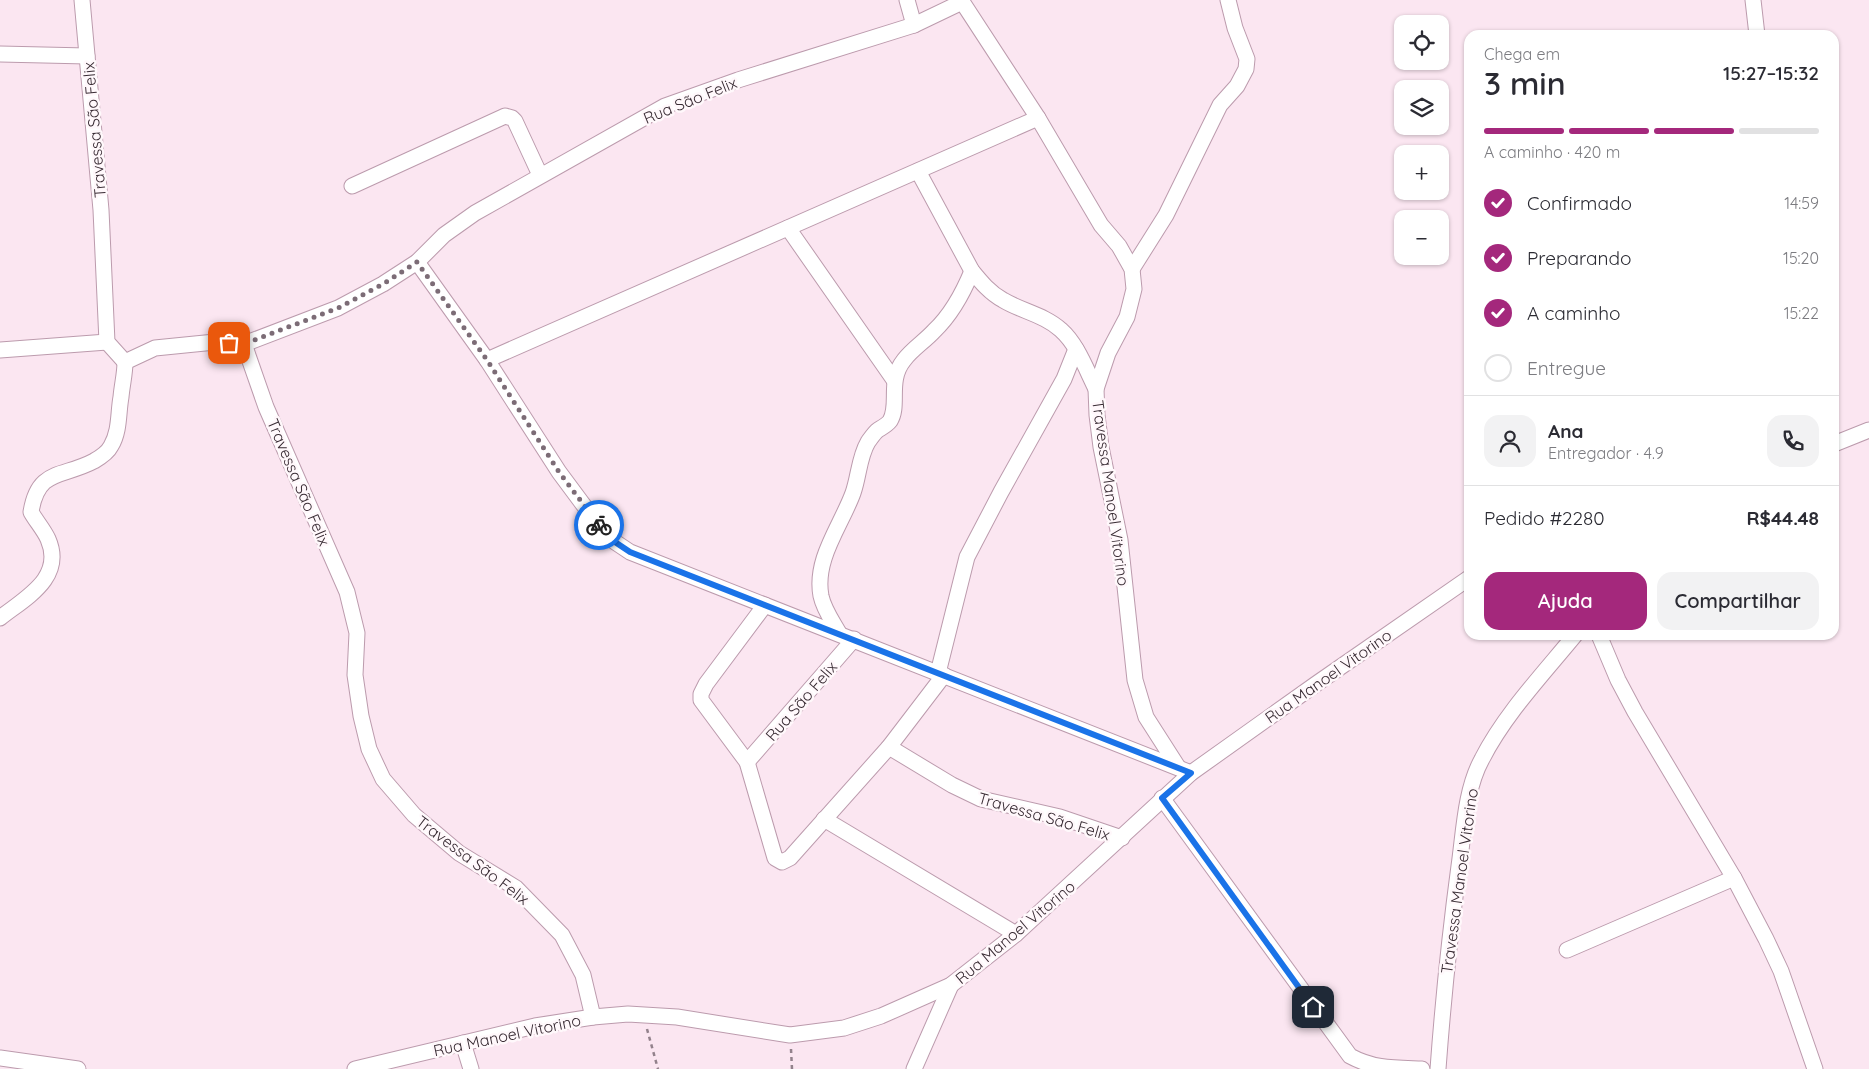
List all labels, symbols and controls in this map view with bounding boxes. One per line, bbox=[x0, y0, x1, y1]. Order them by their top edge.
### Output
map controls bbox=[1394, 15, 1449, 265]
button: locate bbox=[1394, 15, 1449, 70]
text: Chega em bbox=[1484, 44, 1560, 64]
street label: Travessa São Felix bbox=[78, 61, 110, 199]
text: 15:27–15:32 bbox=[1723, 61, 1819, 85]
text: 3 min bbox=[1484, 63, 1566, 103]
street label: Rua São Felix bbox=[640, 72, 740, 128]
button: layers bbox=[1394, 80, 1449, 135]
text: A caminho · 420 m bbox=[1484, 142, 1620, 162]
button: + bbox=[1394, 145, 1449, 200]
icon: check bbox=[1484, 189, 1512, 217]
text: Confirmado bbox=[1527, 191, 1632, 215]
text: 14:59 bbox=[1784, 193, 1819, 213]
button: − bbox=[1394, 210, 1449, 265]
icon: check bbox=[1484, 244, 1512, 272]
text: Preparando bbox=[1527, 246, 1632, 270]
text: 15:20 bbox=[1783, 248, 1819, 268]
icon: check bbox=[1484, 299, 1512, 327]
text: A caminho bbox=[1527, 301, 1620, 325]
text: 15:22 bbox=[1784, 303, 1819, 323]
pin bbox=[208, 322, 250, 364]
icon: bag bbox=[215, 329, 243, 357]
text: Entregue bbox=[1527, 356, 1606, 380]
street label: Travessa Manoel Vitorino bbox=[1088, 399, 1134, 587]
street label: Travessa São Felix bbox=[263, 415, 335, 549]
button: person bbox=[1484, 415, 1536, 467]
button: phone bbox=[1767, 415, 1819, 467]
text: Ana bbox=[1548, 419, 1583, 443]
text: Entregador · 4.9 bbox=[1548, 443, 1664, 463]
courier bbox=[574, 500, 624, 550]
text: Pedido #2280 bbox=[1484, 506, 1605, 530]
text: R$44.48 bbox=[1747, 506, 1819, 530]
icon: bike bbox=[585, 511, 613, 539]
button: Ajuda bbox=[1484, 572, 1647, 630]
button: Compartilhar bbox=[1657, 572, 1819, 630]
street label: Rua Manoel Vitorino bbox=[1261, 625, 1395, 727]
street label: Rua São Felix bbox=[761, 657, 841, 745]
street label: Travessa Manoel Vitorino bbox=[1436, 787, 1482, 975]
street label: Travessa São Felix bbox=[976, 788, 1112, 844]
street label: Travessa São Felix bbox=[413, 811, 534, 909]
street label: Rua Manoel Vitorino bbox=[951, 876, 1079, 988]
pin bbox=[1292, 986, 1334, 1028]
icon: home bbox=[1299, 993, 1327, 1021]
street label: Rua Manoel Vitorino bbox=[431, 1010, 583, 1060]

